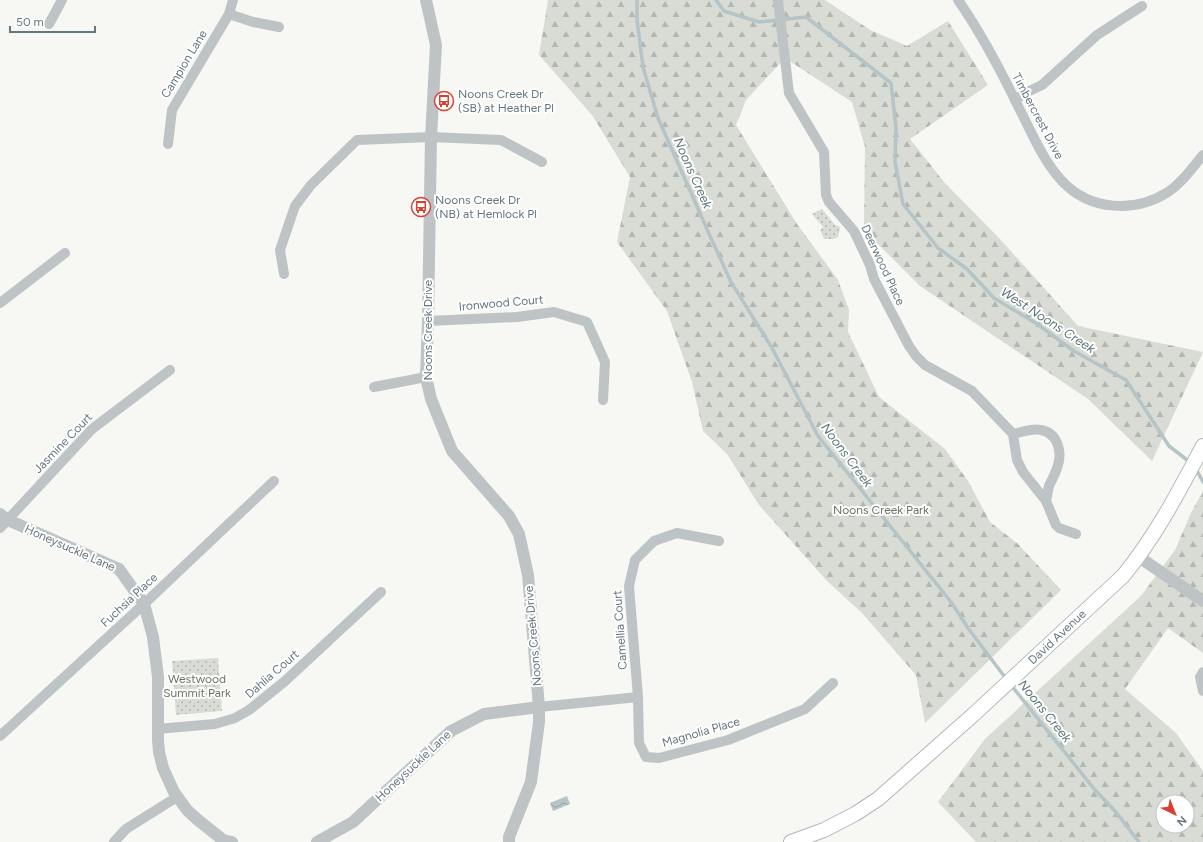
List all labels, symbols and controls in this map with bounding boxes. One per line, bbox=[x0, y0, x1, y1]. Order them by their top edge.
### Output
scale bar bbox=[10, 8, 95, 34]
text: 50 m bbox=[16, 15, 44, 29]
street label: Campion Lane bbox=[158, 27, 210, 101]
street label: Timbercrest Drive bbox=[1009, 71, 1067, 162]
place label: Noons Creek Dr (SB) at Heather Pl bbox=[458, 87, 554, 115]
bus stop icon: Noons Creek Dr (SB) at Heather Pl bbox=[433, 90, 455, 112]
water label: Noons Creek bbox=[671, 135, 716, 211]
place label: Noons Creek Dr (NB) at Hemlock Pl bbox=[435, 193, 537, 221]
bus stop icon: Noons Creek Dr (NB) at Hemlock Pl bbox=[410, 196, 432, 218]
street label: Deerwood Place bbox=[858, 222, 908, 308]
street label: Noons Creek Drive bbox=[421, 279, 435, 380]
water label: West Noons Creek bbox=[998, 284, 1099, 356]
street label: Ironwood Court bbox=[458, 292, 544, 314]
street label: Jasmine Court bbox=[31, 410, 95, 476]
water label: Noons Creek bbox=[818, 420, 876, 490]
park label: Noons Creek Park bbox=[833, 503, 929, 517]
street label: Honeysuckle Lane bbox=[23, 522, 118, 574]
street label: Fuchsia Place bbox=[98, 570, 161, 630]
street label: Noons Creek Drive bbox=[522, 585, 544, 687]
street label: Camellia Court bbox=[610, 589, 630, 670]
street label: David Avenue bbox=[1025, 606, 1089, 667]
street label: Dahlia Court bbox=[242, 647, 302, 701]
park label: Westwood Summit Park bbox=[163, 672, 231, 700]
water label: Noons Creek bbox=[1015, 677, 1075, 746]
street label: Magnolia Place bbox=[661, 714, 742, 750]
street label: Honeysuckle Lane bbox=[372, 727, 454, 804]
north arrow bbox=[1155, 794, 1195, 834]
text: N bbox=[1174, 813, 1189, 829]

